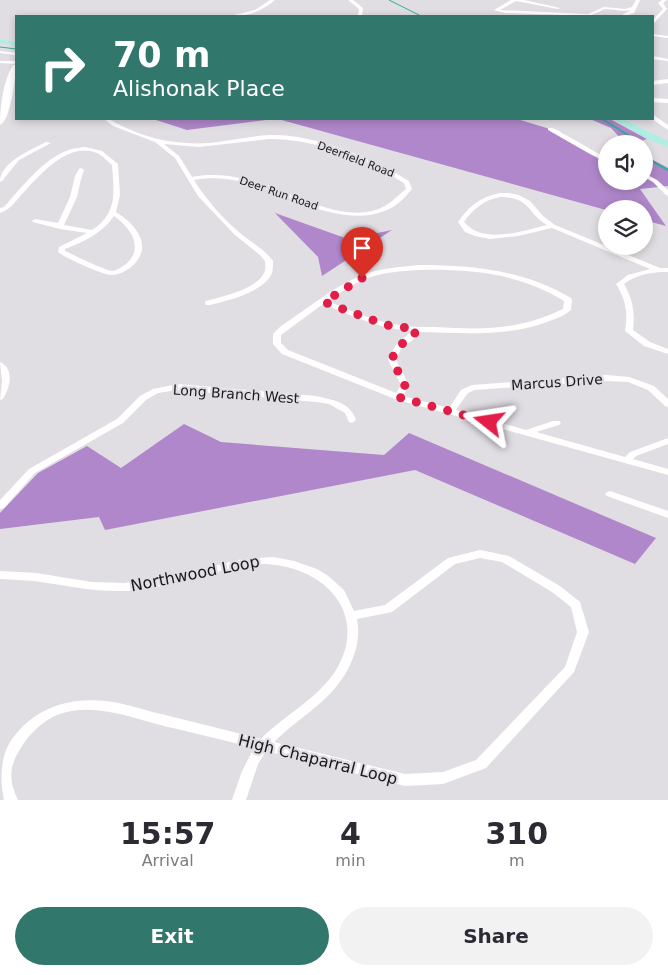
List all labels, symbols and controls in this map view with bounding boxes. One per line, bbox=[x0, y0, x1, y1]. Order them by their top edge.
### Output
icon: right bbox=[30, 35, 95, 100]
text: 70 m bbox=[113, 35, 210, 75]
text: Alishonak Place bbox=[113, 76, 285, 101]
map controls bbox=[598, 135, 653, 255]
button: sound bbox=[598, 135, 653, 190]
street label: Deerfield Road bbox=[316, 139, 396, 180]
street label: Deer Run Road bbox=[238, 174, 320, 213]
button: layers bbox=[598, 200, 653, 255]
pin bbox=[341, 227, 383, 278]
icon: arrive bbox=[348, 234, 376, 262]
street label: Marcus Drive bbox=[511, 371, 603, 393]
street label: Long Branch West bbox=[172, 382, 300, 406]
position arrow bbox=[462, 395, 514, 447]
street label: Northwood Loop bbox=[129, 552, 261, 595]
street label: High Chaparral Loop bbox=[236, 730, 400, 788]
text: 15:57 bbox=[120, 816, 215, 851]
text: 4 bbox=[340, 816, 361, 851]
text: 310 bbox=[485, 816, 548, 851]
text: Arrival bbox=[142, 851, 194, 870]
text: min bbox=[335, 851, 366, 870]
text: m bbox=[509, 851, 525, 870]
button: Exit bbox=[15, 907, 329, 965]
button: Share bbox=[339, 907, 653, 965]

